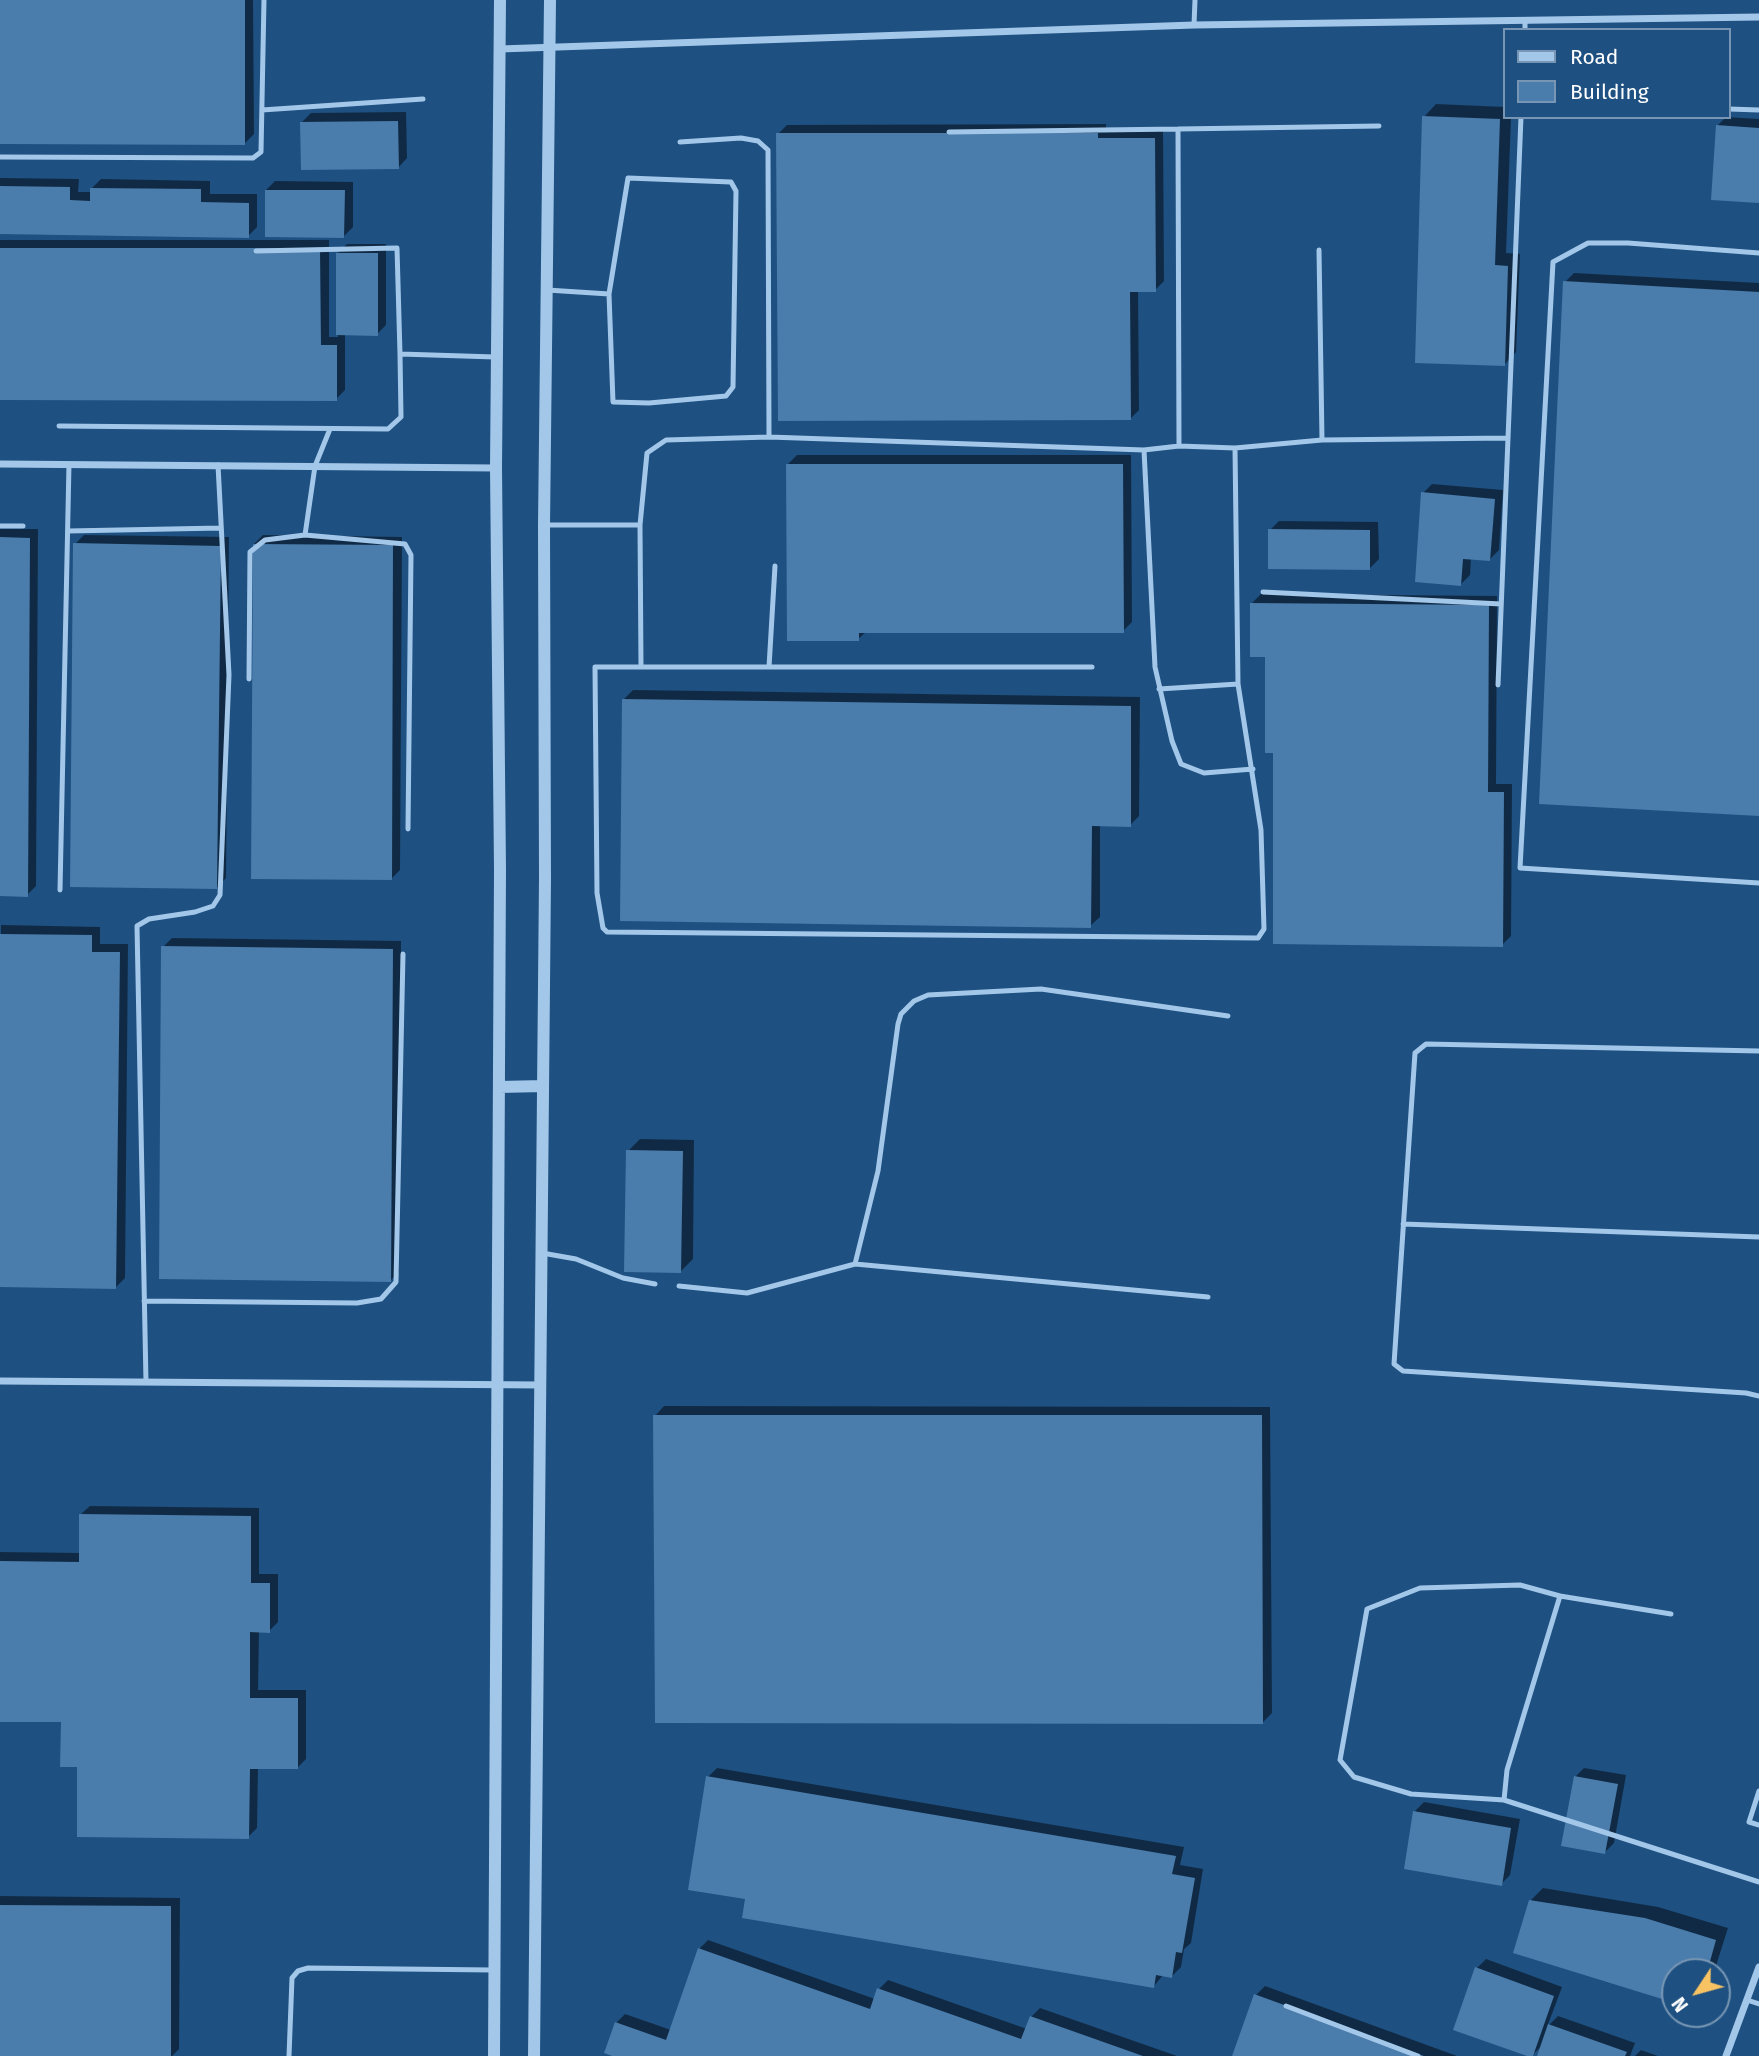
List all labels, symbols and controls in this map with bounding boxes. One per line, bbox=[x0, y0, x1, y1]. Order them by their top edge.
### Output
legend bbox=[1504, 28, 1731, 119]
text: Road bbox=[1570, 44, 1618, 70]
text: Building bbox=[1570, 79, 1649, 105]
north arrow bbox=[1661, 1958, 1731, 2028]
text: N bbox=[1667, 1993, 1693, 2016]

